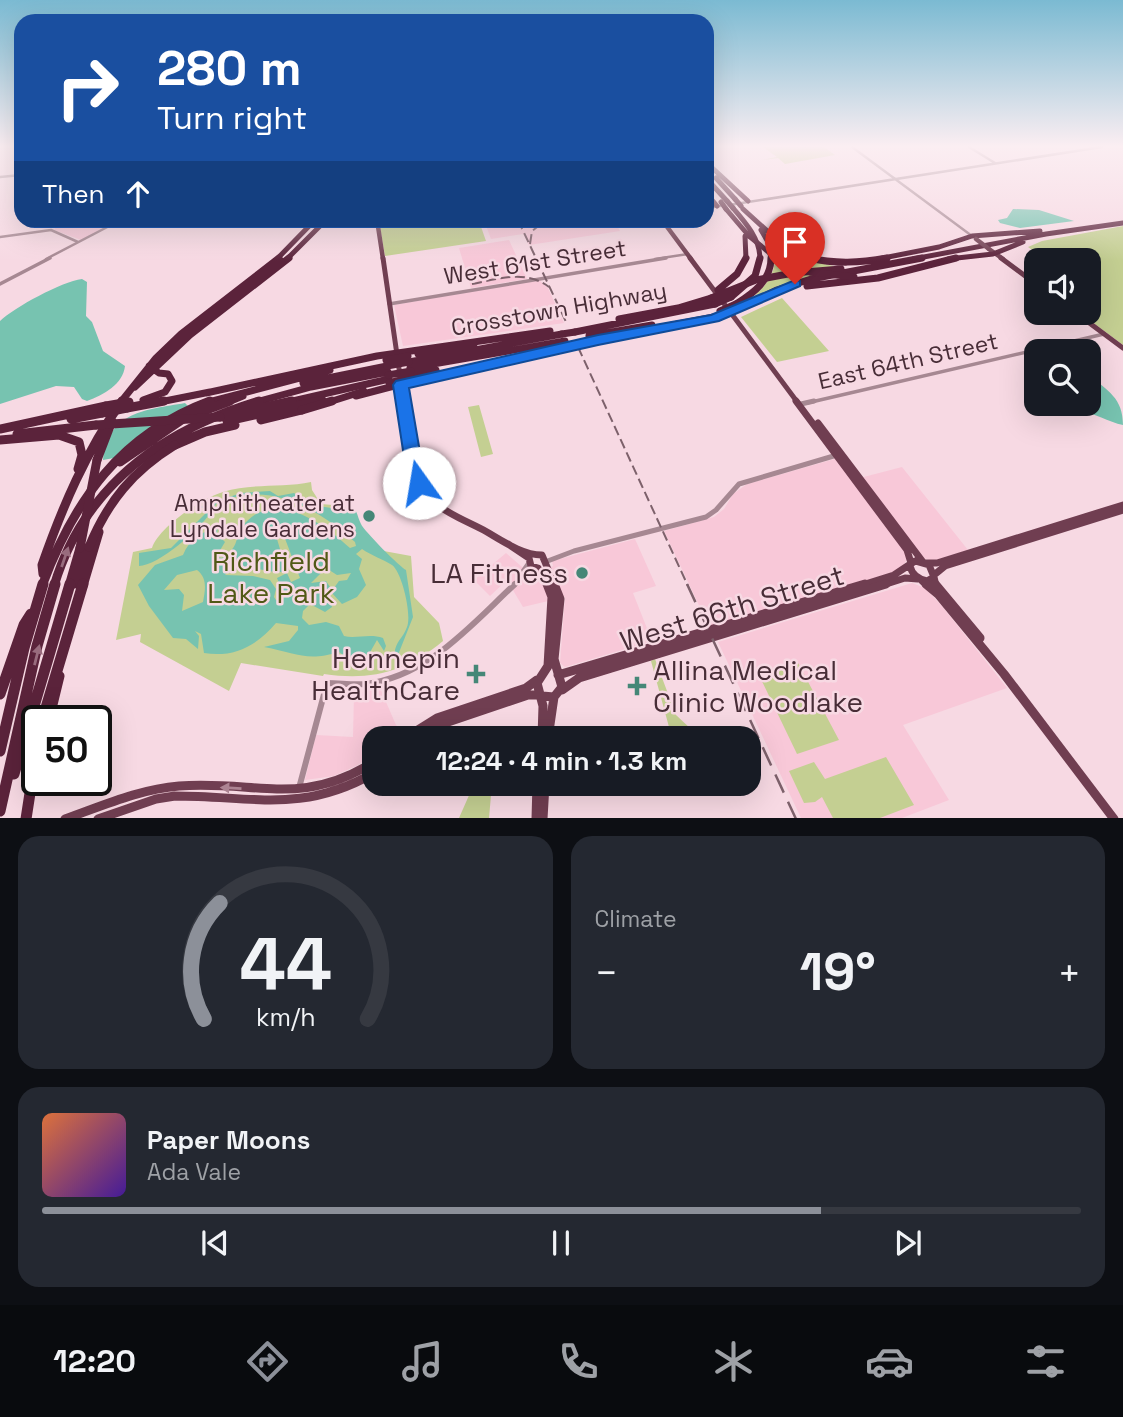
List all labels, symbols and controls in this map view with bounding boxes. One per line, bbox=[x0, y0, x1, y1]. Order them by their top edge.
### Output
text: 280 m bbox=[157, 37, 302, 99]
icon: right bbox=[42, 42, 133, 133]
text: Turn right bbox=[157, 98, 307, 138]
icon: ahead bbox=[119, 175, 157, 213]
text: Then bbox=[42, 177, 105, 211]
pin bbox=[765, 212, 825, 284]
icon: arrive bbox=[776, 223, 814, 261]
street label: West 61st Street bbox=[442, 233, 628, 291]
map controls bbox=[1024, 248, 1101, 416]
button: sound bbox=[1024, 248, 1101, 325]
street label: Crosstown Highway bbox=[449, 275, 669, 343]
street label: East 64th Street bbox=[815, 326, 1001, 396]
button: search bbox=[1024, 339, 1101, 416]
position arrow bbox=[382, 446, 456, 520]
place label: Amphitheater at Lyndale Gardens bbox=[170, 488, 355, 544]
marker: Amphitheater at Lyndale Gardens bbox=[361, 508, 377, 524]
park label: Richfield Lake Park bbox=[207, 543, 335, 611]
one-way arrow bbox=[60, 546, 71, 567]
place label: LA Fitness bbox=[430, 555, 568, 591]
street label: West 66th Street bbox=[616, 557, 848, 659]
marker: LA Fitness bbox=[574, 565, 590, 581]
place label: Hennepin HealthCare bbox=[311, 640, 460, 708]
one-way arrow bbox=[32, 644, 43, 666]
place label: Allina Medical Clinic Woodlake bbox=[653, 652, 863, 720]
marker: Hennepin HealthCare bbox=[466, 664, 486, 684]
marker: Allina Medical Clinic Woodlake bbox=[627, 676, 647, 696]
speed limit sign: 50 bbox=[21, 705, 112, 796]
text: 12:24 · 4 min · 1.3 km bbox=[436, 744, 687, 778]
one-way arrow bbox=[219, 782, 241, 793]
text: Climate bbox=[595, 904, 677, 934]
text: 44 bbox=[239, 917, 332, 1010]
text: 19° bbox=[800, 939, 876, 1005]
text: − bbox=[595, 949, 618, 997]
text: + bbox=[1057, 949, 1081, 997]
text: km/h bbox=[255, 1000, 315, 1032]
text: Paper Moons bbox=[147, 1123, 310, 1157]
text: Ada Vale bbox=[147, 1157, 241, 1187]
icon: previous bbox=[196, 1224, 234, 1262]
icon: pause bbox=[542, 1224, 580, 1262]
icon: next bbox=[889, 1224, 927, 1262]
icon: directions bbox=[243, 1337, 292, 1386]
icon: music bbox=[398, 1337, 447, 1386]
icon: phone bbox=[554, 1337, 603, 1386]
icon: climate bbox=[709, 1337, 758, 1386]
icon: car bbox=[865, 1337, 914, 1386]
icon: filters bbox=[1021, 1337, 1070, 1386]
text: 12:20 bbox=[53, 1341, 136, 1381]

